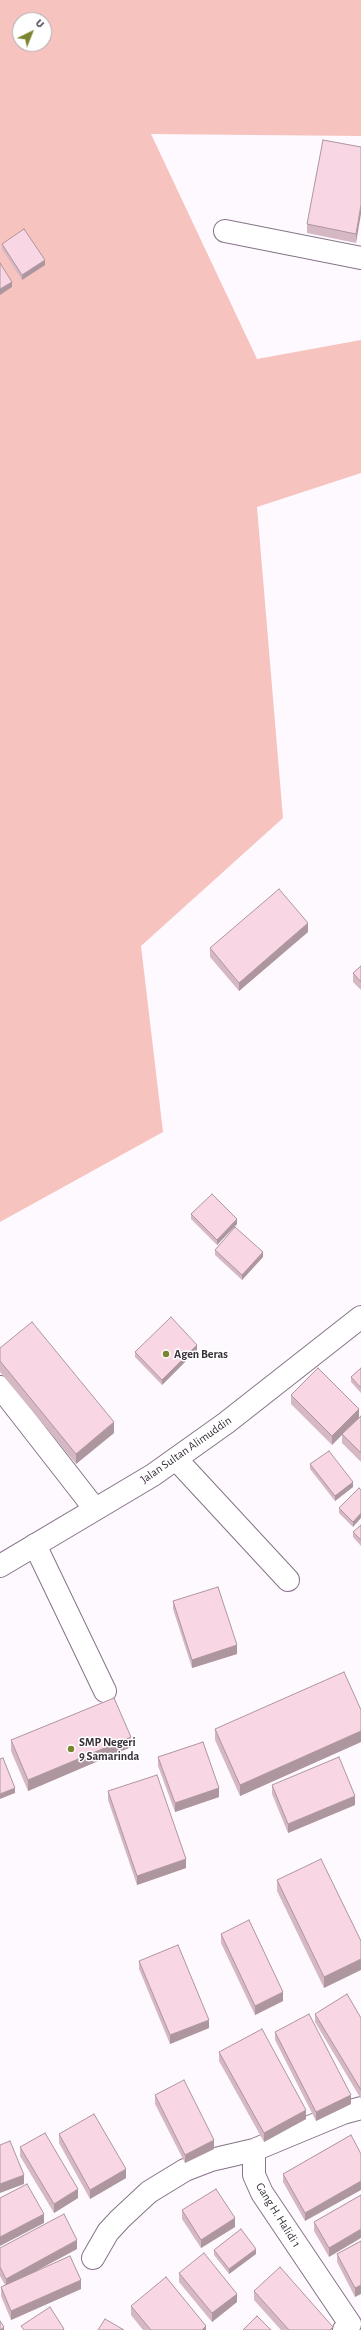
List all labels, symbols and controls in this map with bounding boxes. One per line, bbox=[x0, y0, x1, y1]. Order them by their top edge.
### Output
north arrow bbox=[12, 12, 52, 52]
text: U bbox=[34, 17, 46, 30]
place label: Agen Beras bbox=[174, 1347, 228, 1361]
marker: Agen Beras bbox=[161, 1349, 171, 1359]
street label: Jalan Sultan Alimuddin bbox=[138, 1413, 234, 1487]
place label: SMP Negeri 9 Samarinda bbox=[79, 1735, 139, 1763]
marker: SMP Negeri 9 Samarinda bbox=[66, 1744, 76, 1754]
street label: Gang H. Halidi 1 bbox=[252, 2180, 304, 2250]

